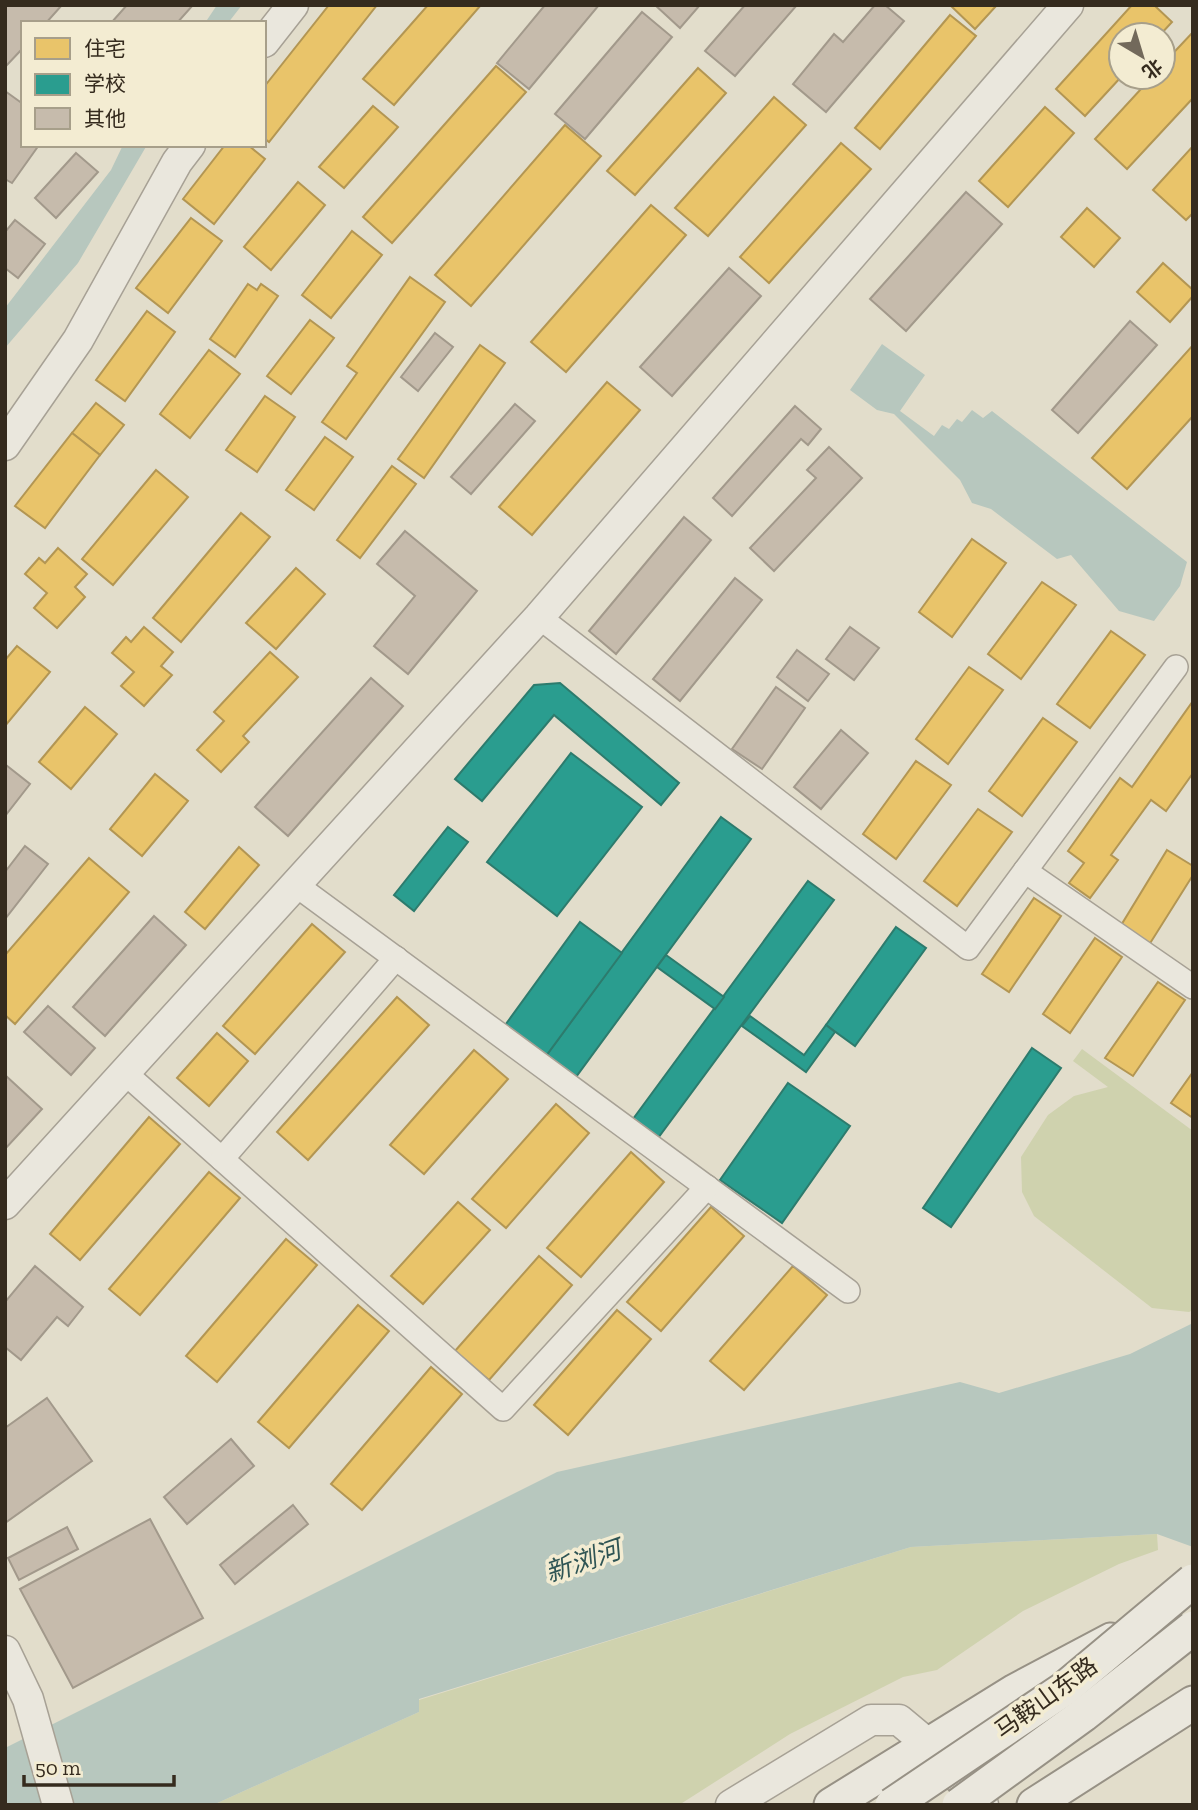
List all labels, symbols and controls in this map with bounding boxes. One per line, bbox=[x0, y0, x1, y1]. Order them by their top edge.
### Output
legend bbox=[21, 21, 266, 147]
north arrow bbox=[1107, 21, 1177, 91]
text: 住宅 bbox=[84, 36, 126, 61]
text: 北 bbox=[1138, 54, 1167, 84]
text: 学校 bbox=[84, 71, 126, 96]
text: 其他 bbox=[84, 106, 126, 131]
water label: 新浏河 bbox=[541, 1532, 630, 1589]
street label: 马鞍山东路 bbox=[989, 1651, 1103, 1745]
scale bar bbox=[24, 1744, 175, 1788]
text: 50 m bbox=[35, 1755, 81, 1780]

